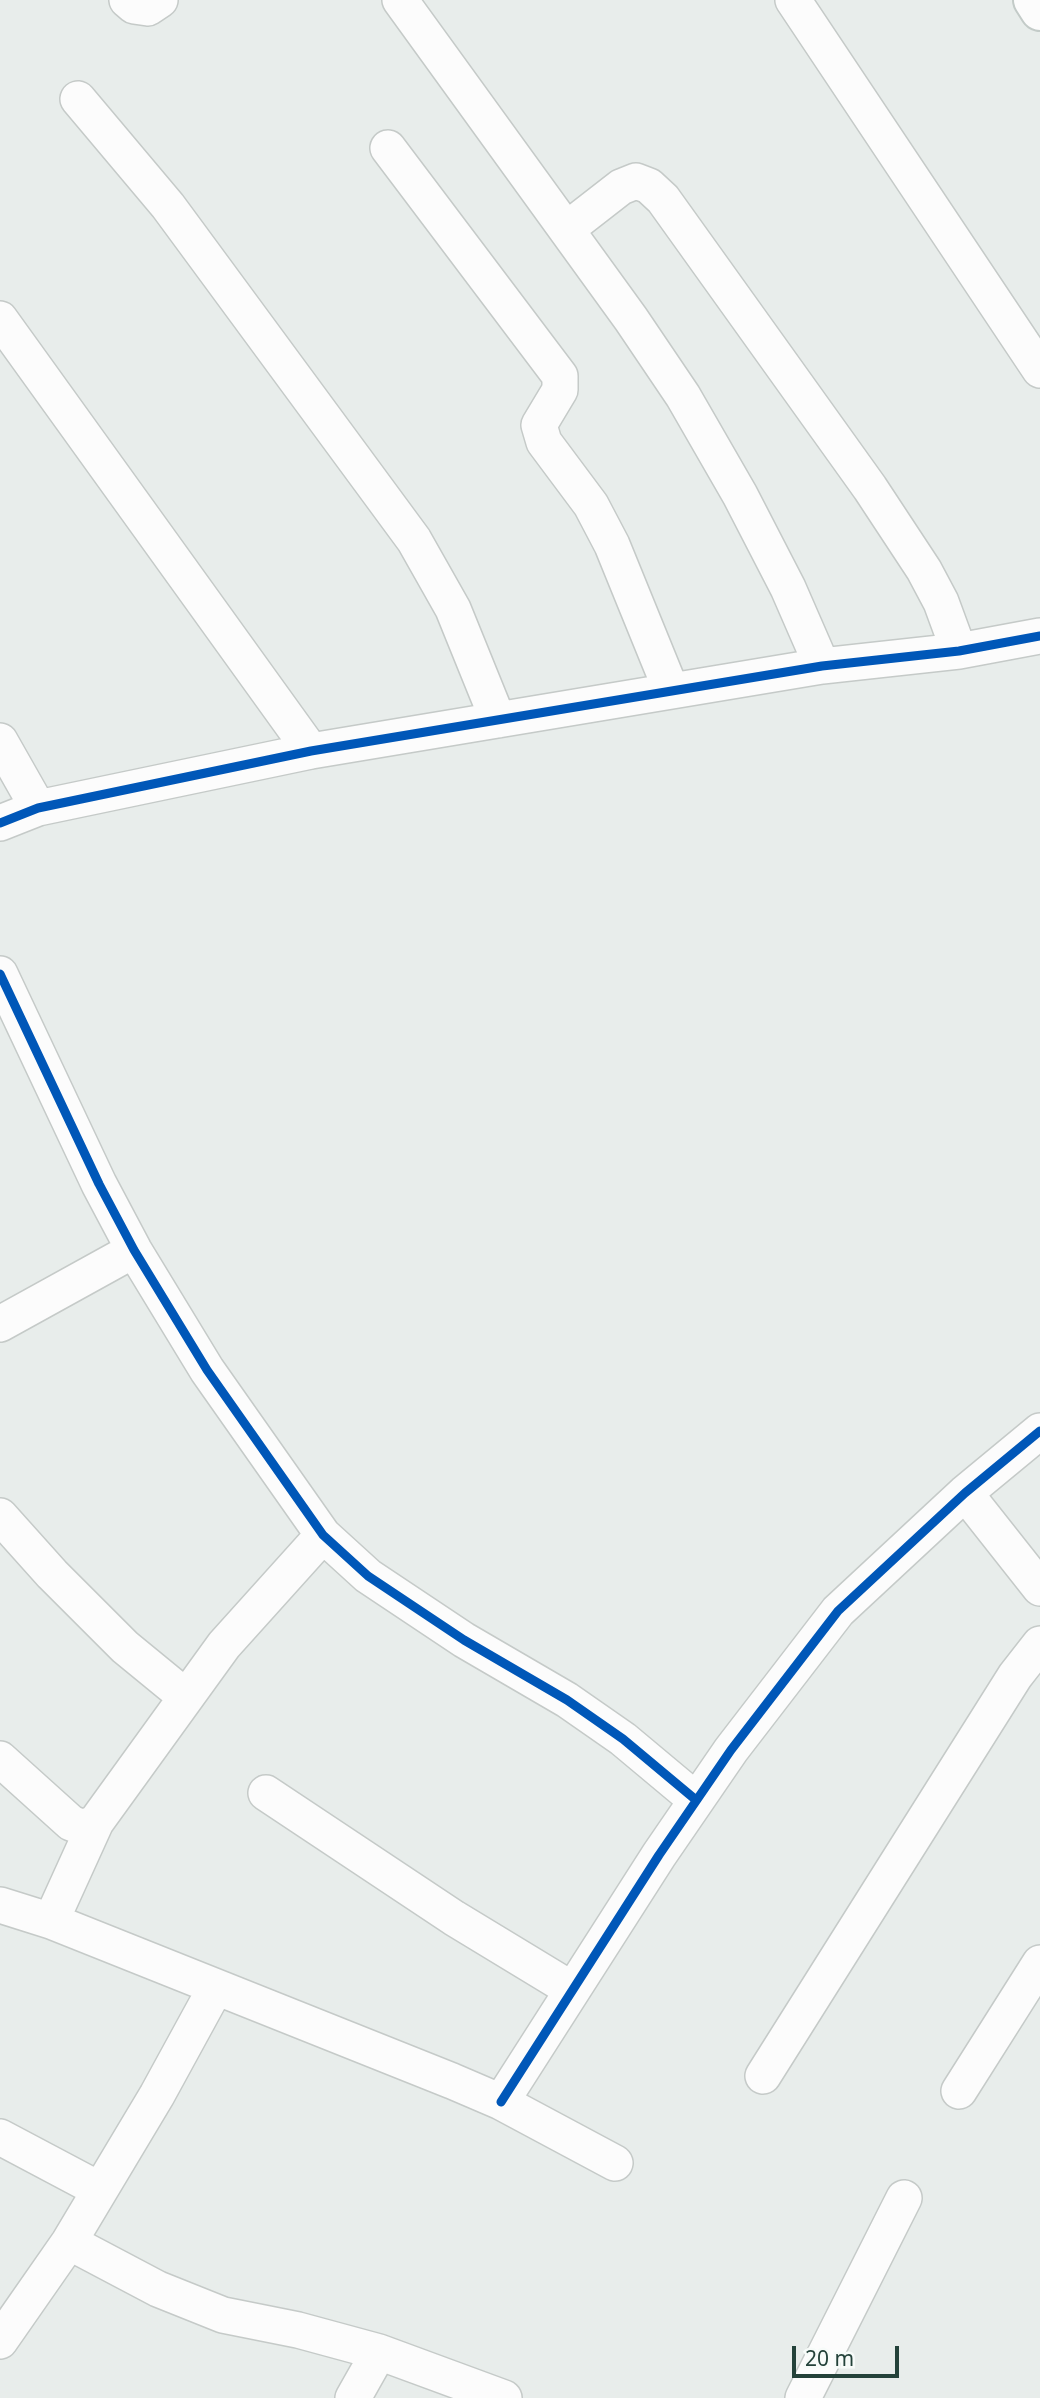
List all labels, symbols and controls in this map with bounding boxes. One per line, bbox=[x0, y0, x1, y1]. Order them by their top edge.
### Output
scale bar bbox=[795, 2332, 902, 2376]
text: 20 m bbox=[805, 2344, 854, 2372]

